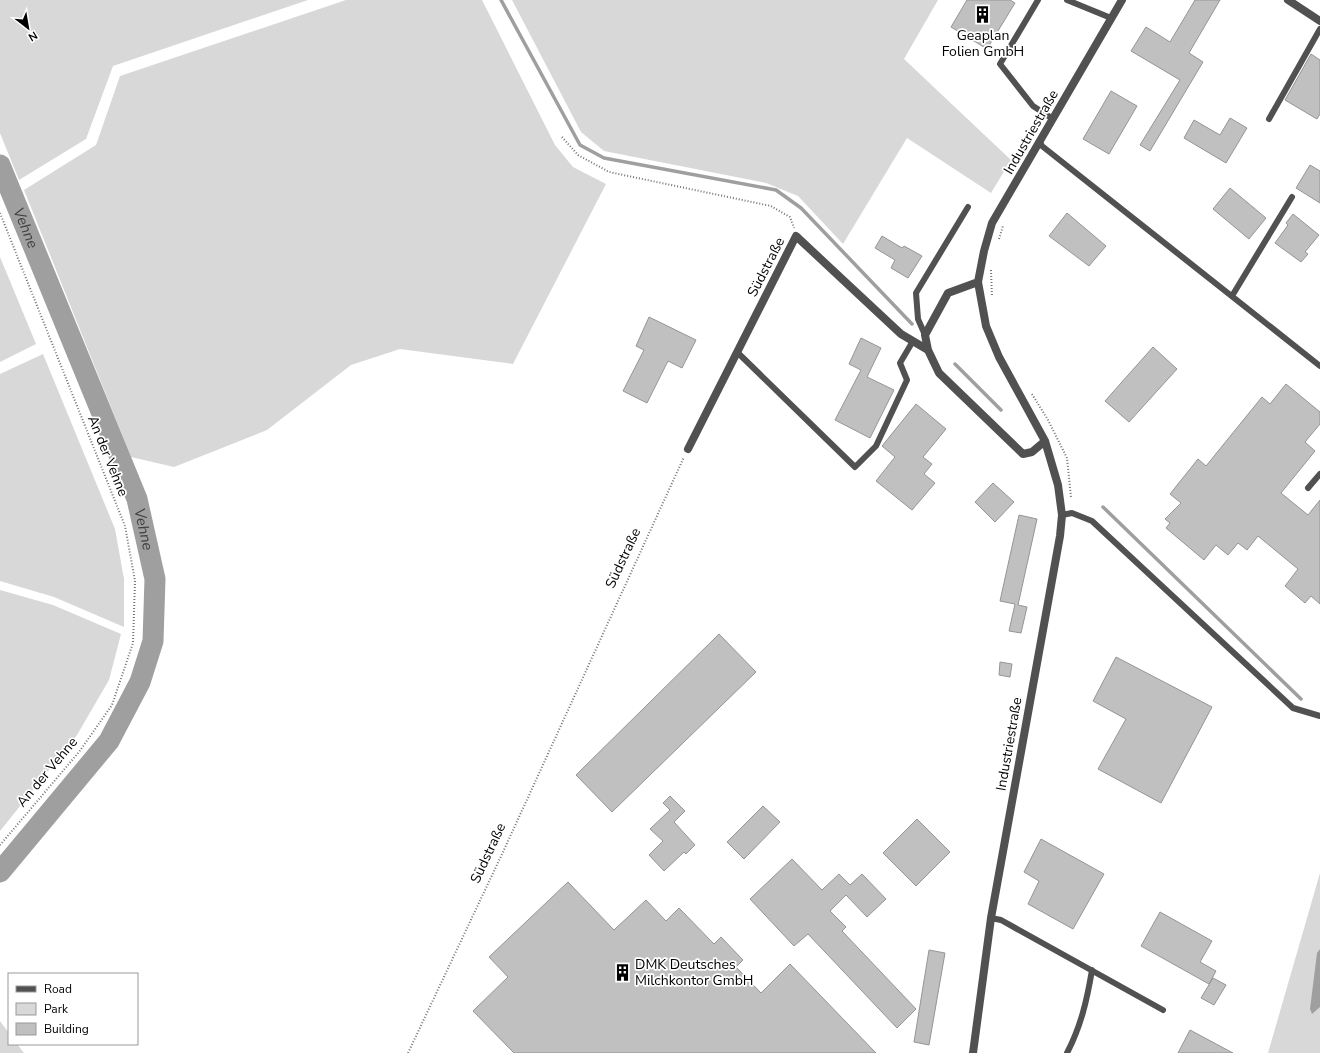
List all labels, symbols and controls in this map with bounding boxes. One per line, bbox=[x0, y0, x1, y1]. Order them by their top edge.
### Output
building icon: Geaplan Folien GmbH bbox=[973, 5, 993, 25]
north arrow bbox=[8, 8, 48, 48]
place label: Geaplan Folien GmbH bbox=[942, 26, 1024, 61]
text: N bbox=[26, 28, 40, 45]
street label: Industriestraße bbox=[999, 86, 1063, 178]
water label: Vehne bbox=[8, 204, 43, 251]
street label: Südstraße bbox=[743, 234, 789, 300]
street label: An der Vehne bbox=[83, 413, 133, 499]
water label: Vehne bbox=[129, 506, 158, 552]
street label: Südstraße bbox=[601, 525, 645, 591]
street label: Industriestraße bbox=[991, 696, 1027, 792]
street label: An der Vehne bbox=[12, 733, 82, 811]
street label: Südstraße bbox=[466, 820, 510, 886]
place label: DMK Deutsches Milchkontor GmbH bbox=[635, 955, 753, 990]
building icon: DMK Deutsches Milchkontor GmbH bbox=[612, 962, 632, 982]
legend bbox=[8, 973, 138, 1045]
text: Road bbox=[44, 981, 72, 997]
text: Park bbox=[44, 1001, 69, 1017]
text: Building bbox=[44, 1021, 89, 1037]

